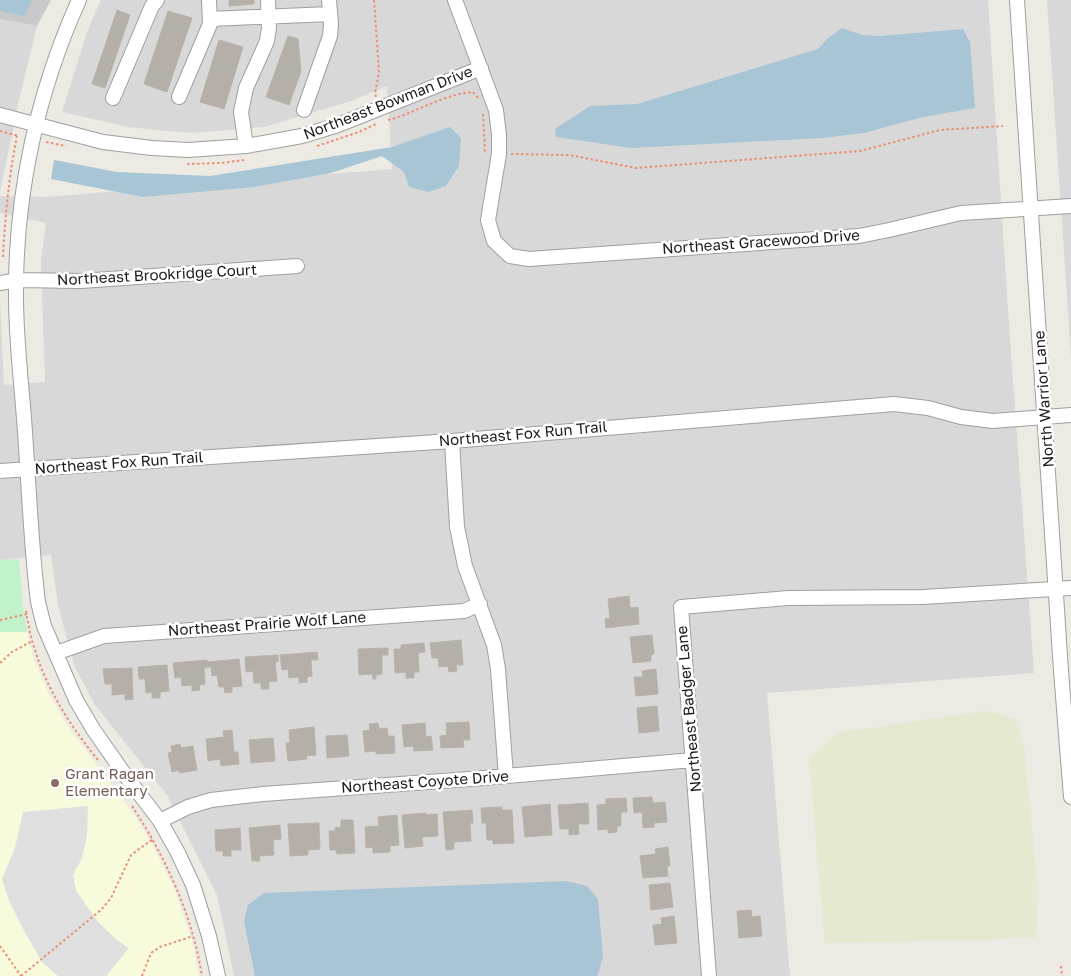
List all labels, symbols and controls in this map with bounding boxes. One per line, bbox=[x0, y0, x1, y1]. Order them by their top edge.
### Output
street label: Northeast Bowman Drive bbox=[301, 61, 475, 143]
street label: Northeast Gracewood Drive bbox=[661, 225, 861, 257]
street label: Northeast Brookridge Court bbox=[57, 260, 257, 288]
street label: North Warrior Lane bbox=[1029, 330, 1057, 468]
street label: Northeast Fox Run Trail bbox=[438, 417, 608, 449]
street label: Northeast Fox Run Trail bbox=[34, 447, 204, 477]
street label: Northeast Prairie Wolf Lane bbox=[167, 607, 367, 639]
street label: Northeast Badger Lane bbox=[672, 625, 704, 793]
place label: Grant Ragan Elementary bbox=[65, 764, 154, 799]
street label: Northeast Coyote Drive bbox=[340, 766, 510, 796]
marker: Grant Ragan Elementary bbox=[49, 777, 61, 789]

